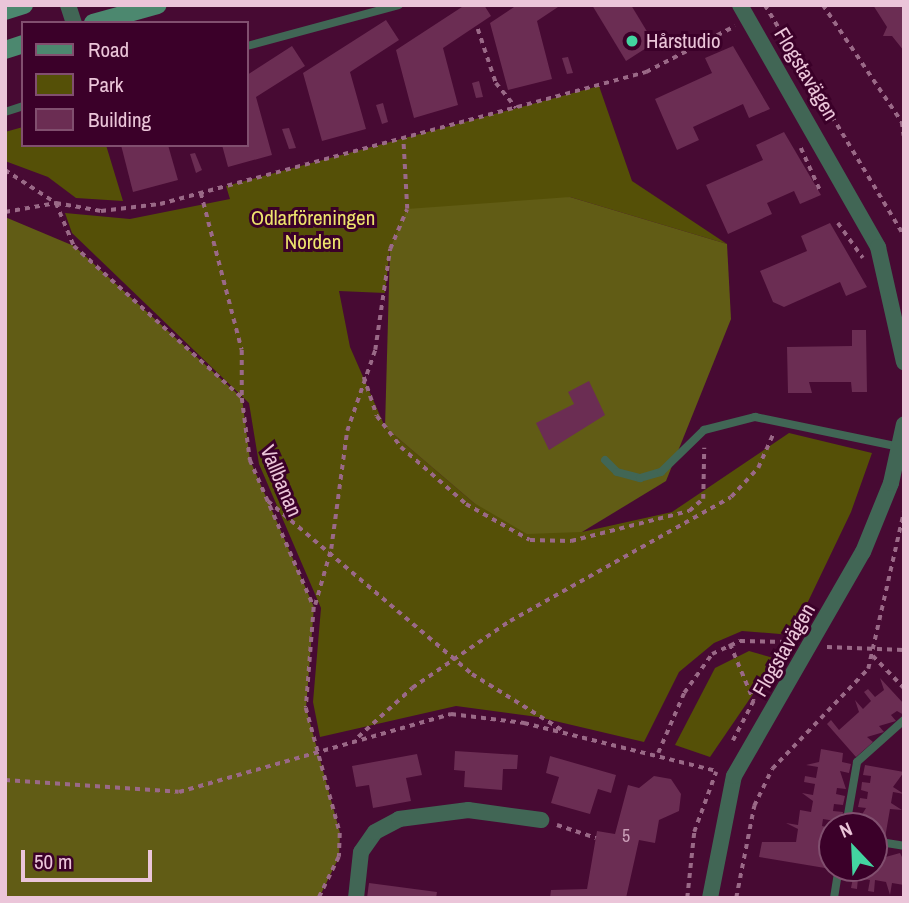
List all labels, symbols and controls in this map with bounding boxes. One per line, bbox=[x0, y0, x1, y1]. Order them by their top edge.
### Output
legend bbox=[21, 21, 248, 147]
street label: Flogstavägen bbox=[769, 23, 843, 125]
place label: Hårstudio bbox=[646, 28, 721, 54]
marker: Hårstudio bbox=[624, 33, 640, 49]
text: Road bbox=[88, 35, 129, 64]
text: Park bbox=[88, 70, 123, 99]
text: Building bbox=[88, 105, 151, 134]
park label: Odlarföreningen Norden bbox=[251, 205, 375, 255]
street label: Vallbanan bbox=[255, 441, 307, 521]
street label: Flogstavägen bbox=[747, 599, 821, 701]
north arrow bbox=[818, 812, 888, 882]
text: N bbox=[835, 815, 856, 844]
house number: 5 bbox=[622, 825, 630, 847]
scale bar bbox=[24, 836, 156, 880]
text: 50 m bbox=[34, 847, 72, 876]

